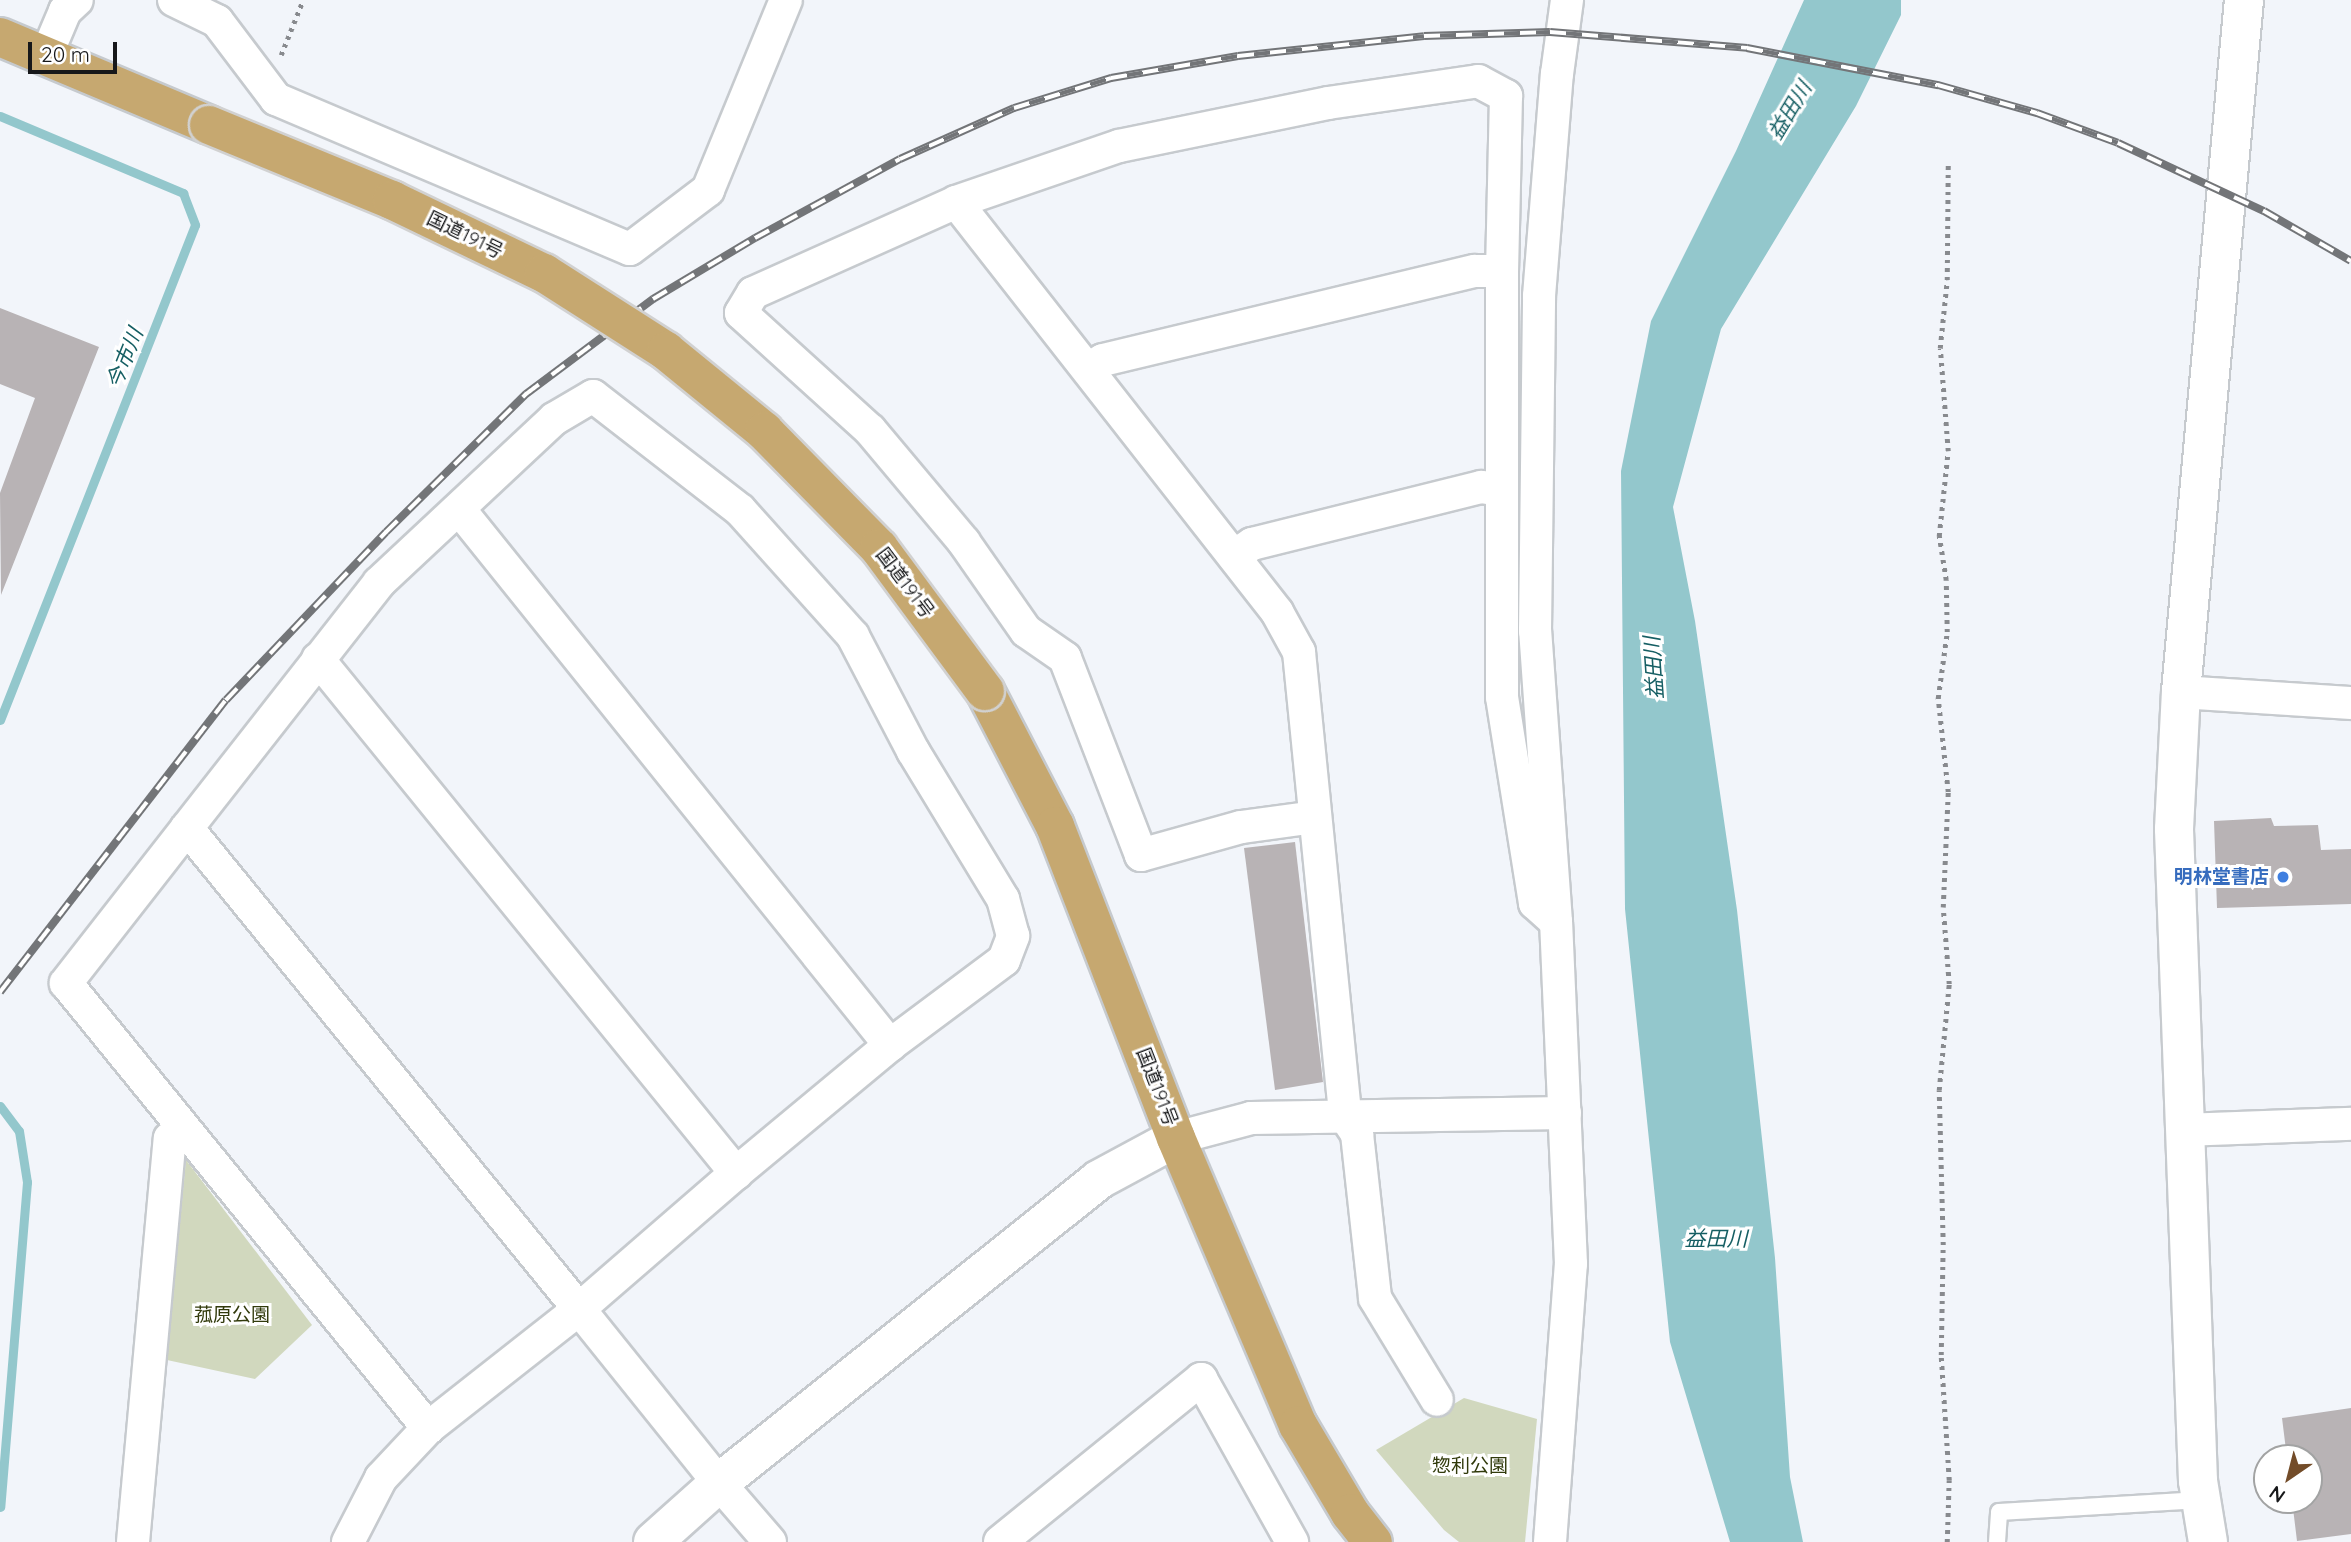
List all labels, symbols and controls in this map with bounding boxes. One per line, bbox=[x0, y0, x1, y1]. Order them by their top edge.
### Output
scale bar bbox=[32, 28, 121, 72]
text: 20 m bbox=[41, 41, 90, 67]
water label: 益田川 bbox=[1762, 77, 1816, 143]
street label: 国道191号 bbox=[423, 207, 507, 263]
water label: 今市川 bbox=[101, 324, 147, 392]
street label: 国道191号 bbox=[871, 543, 939, 623]
water label: 益田川 bbox=[1638, 636, 1668, 700]
place label: 明林堂書店 bbox=[2174, 866, 2269, 888]
marker: 明林堂書店 bbox=[2275, 869, 2291, 885]
street label: 国道191号 bbox=[1132, 1045, 1182, 1129]
water label: 益田川 bbox=[1685, 1225, 1747, 1251]
park label: 菰原公園 bbox=[194, 1304, 270, 1326]
north arrow bbox=[2253, 1444, 2323, 1514]
park label: 惣利公園 bbox=[1432, 1455, 1508, 1477]
text: N bbox=[2264, 1481, 2290, 1508]

